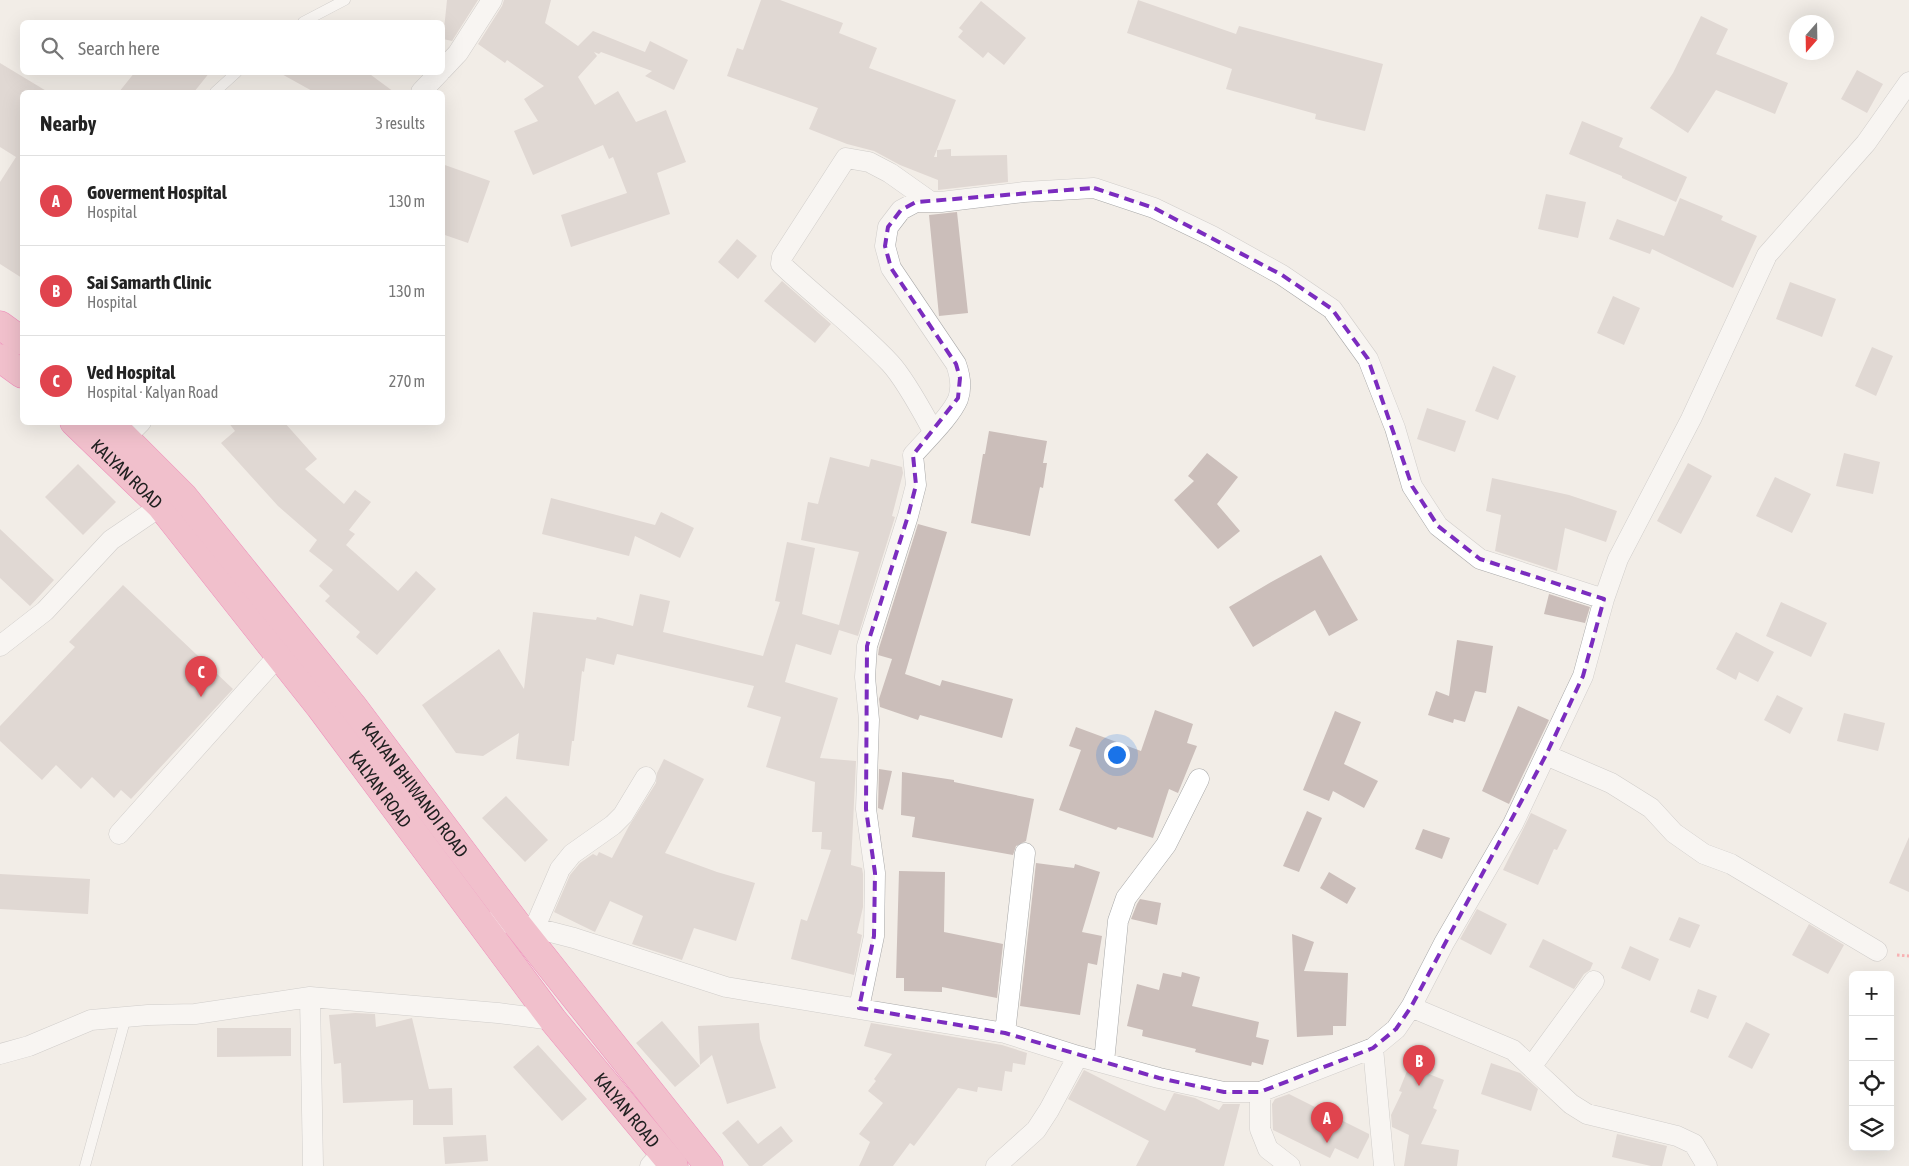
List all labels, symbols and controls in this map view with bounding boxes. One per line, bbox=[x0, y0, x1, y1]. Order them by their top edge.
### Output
north arrow bbox=[1789, 15, 1834, 60]
search box bbox=[20, 20, 445, 75]
icon: search bbox=[38, 34, 66, 62]
text: Search here bbox=[78, 37, 160, 59]
text: Nearby bbox=[40, 111, 96, 135]
text: 3 results bbox=[375, 114, 425, 132]
text: Goverment Hospital bbox=[87, 181, 227, 203]
text: A bbox=[52, 192, 60, 210]
text: 130 m bbox=[389, 192, 425, 210]
text: Hospital bbox=[87, 203, 137, 221]
text: Sai Samarth Clinic bbox=[87, 271, 211, 293]
text: B bbox=[52, 282, 60, 300]
text: 130 m bbox=[389, 282, 425, 300]
text: Hospital bbox=[87, 293, 137, 311]
text: Ved Hospital bbox=[87, 361, 175, 383]
text: C bbox=[52, 372, 60, 390]
text: 270 m bbox=[389, 372, 425, 390]
text: Hospital · Kalyan Road bbox=[87, 383, 218, 401]
street label: KALYAN ROAD bbox=[87, 434, 167, 512]
pin: C bbox=[185, 656, 217, 697]
street label: KALYAN BHIWANDI ROAD bbox=[358, 718, 473, 861]
your location bbox=[1104, 742, 1130, 768]
street label: KALYAN ROAD bbox=[345, 746, 416, 831]
map controls bbox=[1849, 971, 1894, 1151]
button: + bbox=[1849, 971, 1894, 1016]
button: − bbox=[1849, 1016, 1894, 1061]
pin: B bbox=[1403, 1045, 1435, 1086]
button: locate bbox=[1849, 1061, 1894, 1106]
street label: KALYAN ROAD bbox=[590, 1068, 664, 1151]
pin: A bbox=[1311, 1102, 1343, 1143]
button: layers bbox=[1849, 1106, 1894, 1151]

